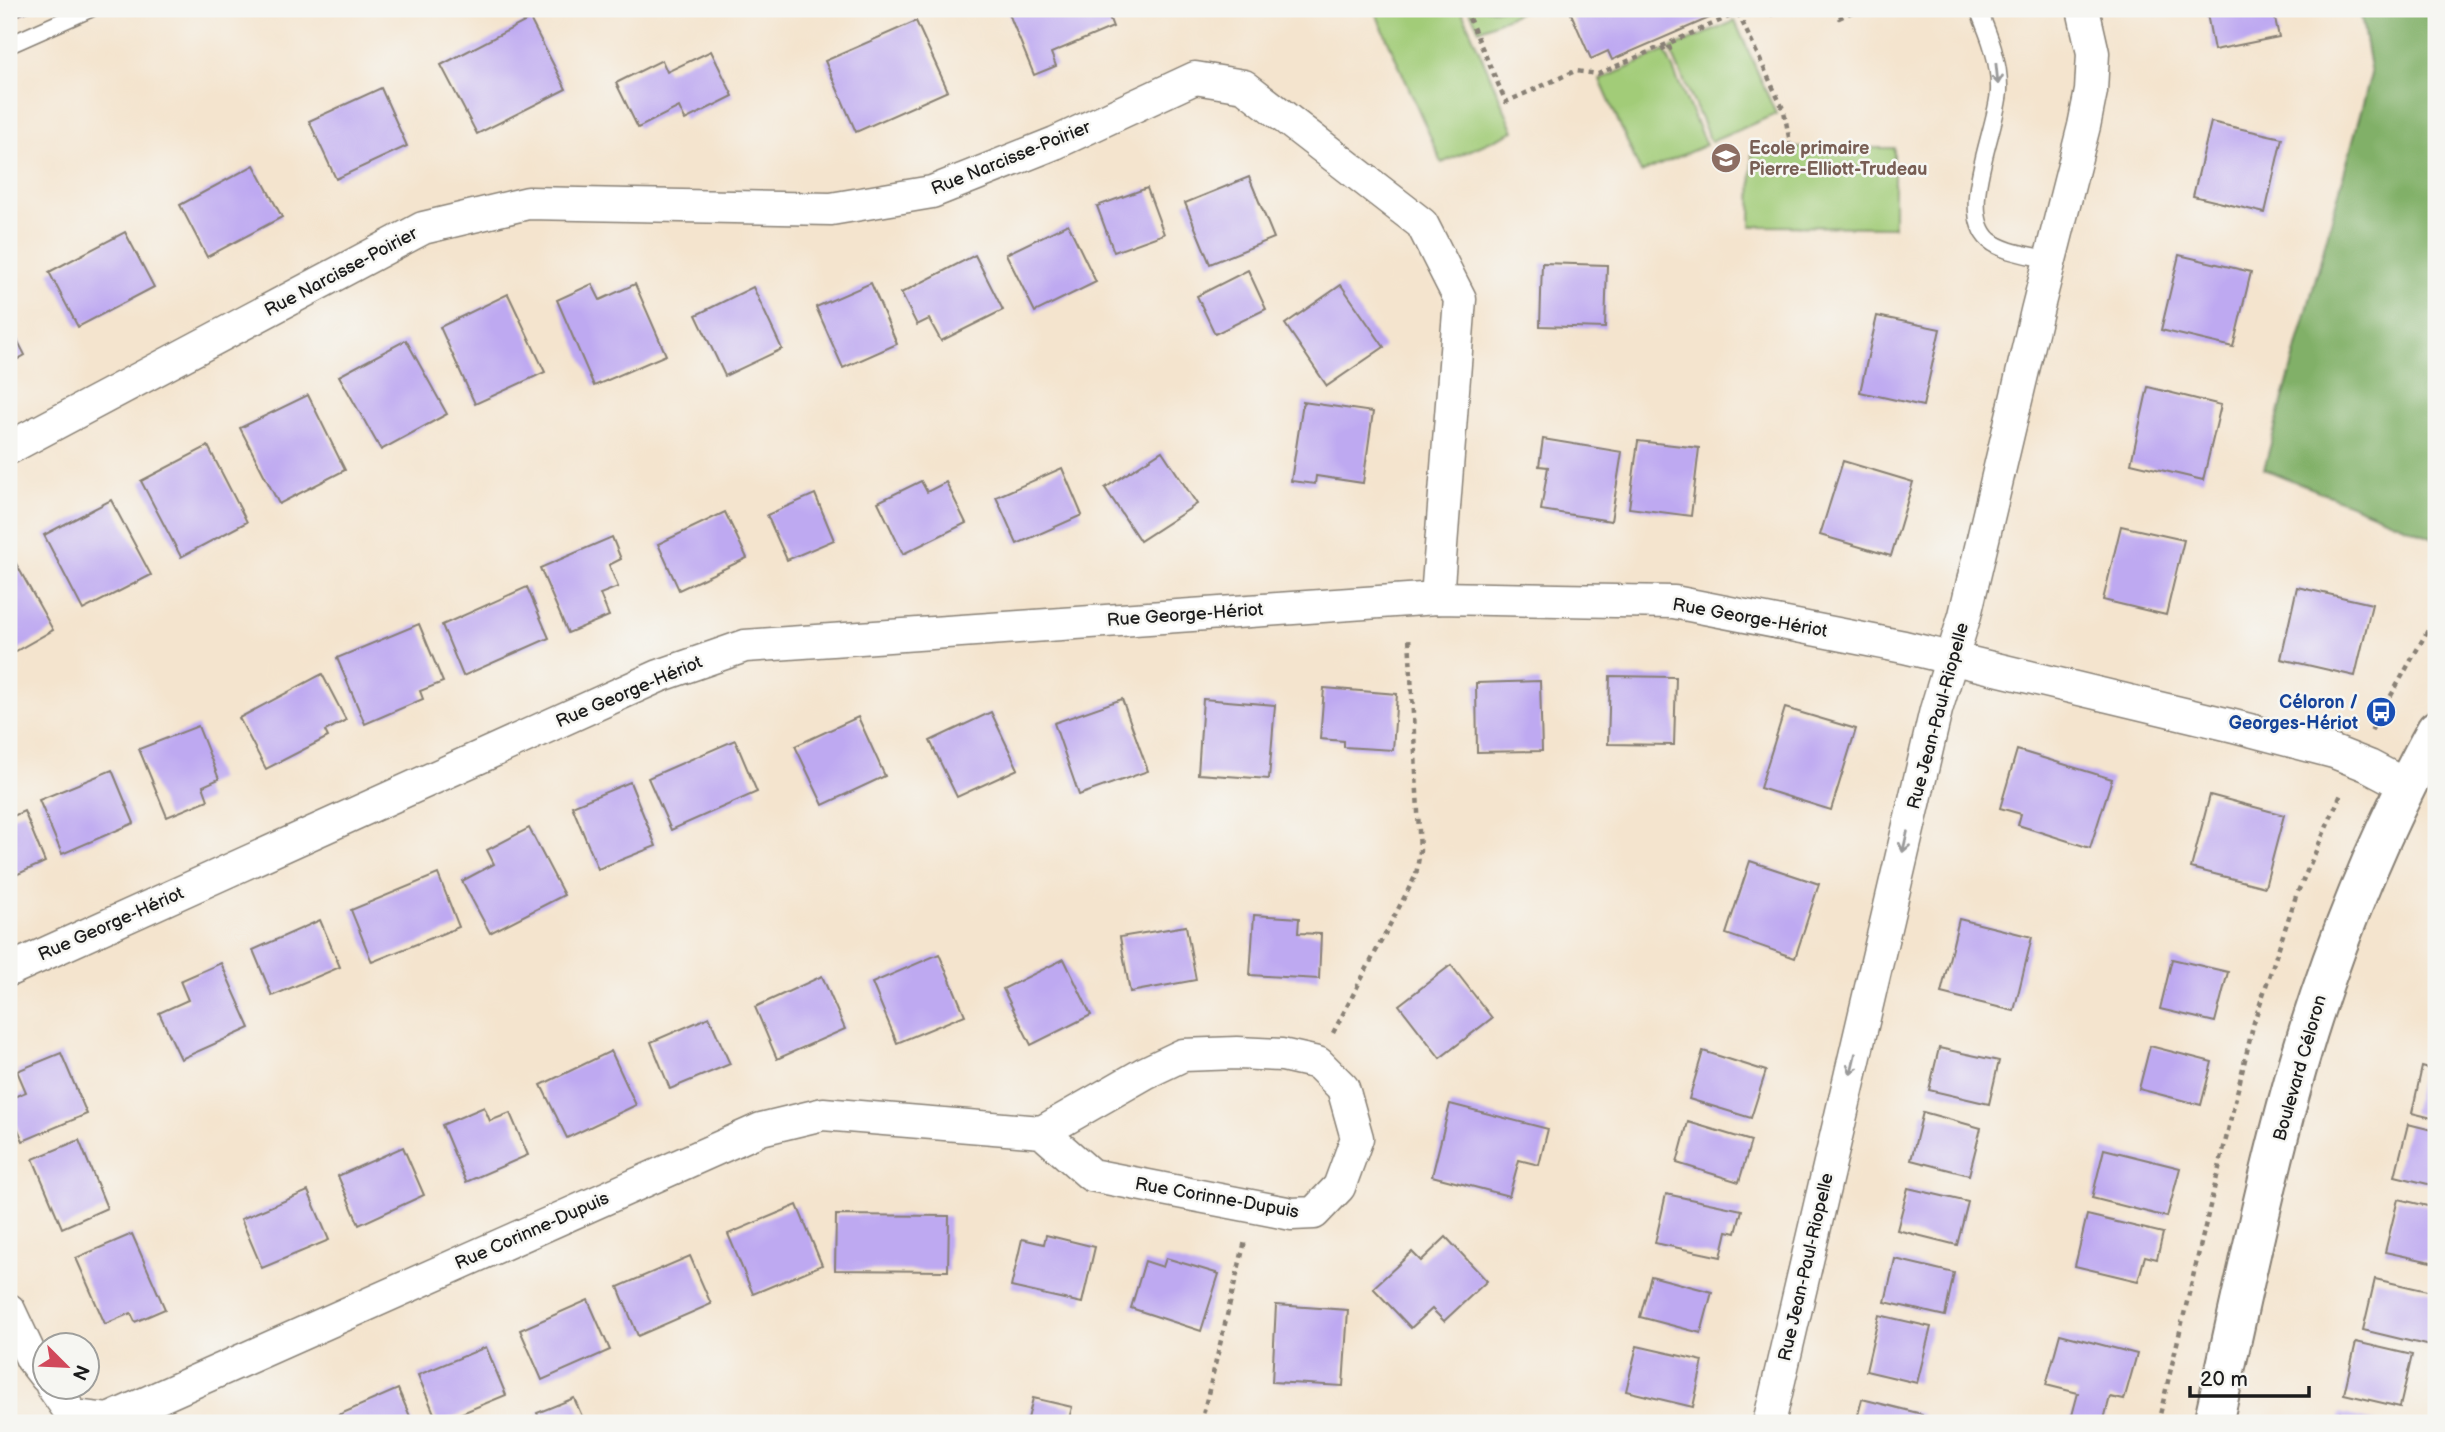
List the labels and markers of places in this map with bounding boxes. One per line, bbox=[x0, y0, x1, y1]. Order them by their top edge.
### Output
place label: Ecole primaire Pierre-Elliott-Trudeau bbox=[1749, 138, 1927, 180]
school or university icon: Ecole primaire Pierre-Elliott-Trudeau bbox=[1709, 141, 1743, 175]
place label: Céloron / Georges-Hériot bbox=[2229, 692, 2358, 734]
bus stop icon: Céloron / Georges-Hériot bbox=[2364, 695, 2398, 729]

